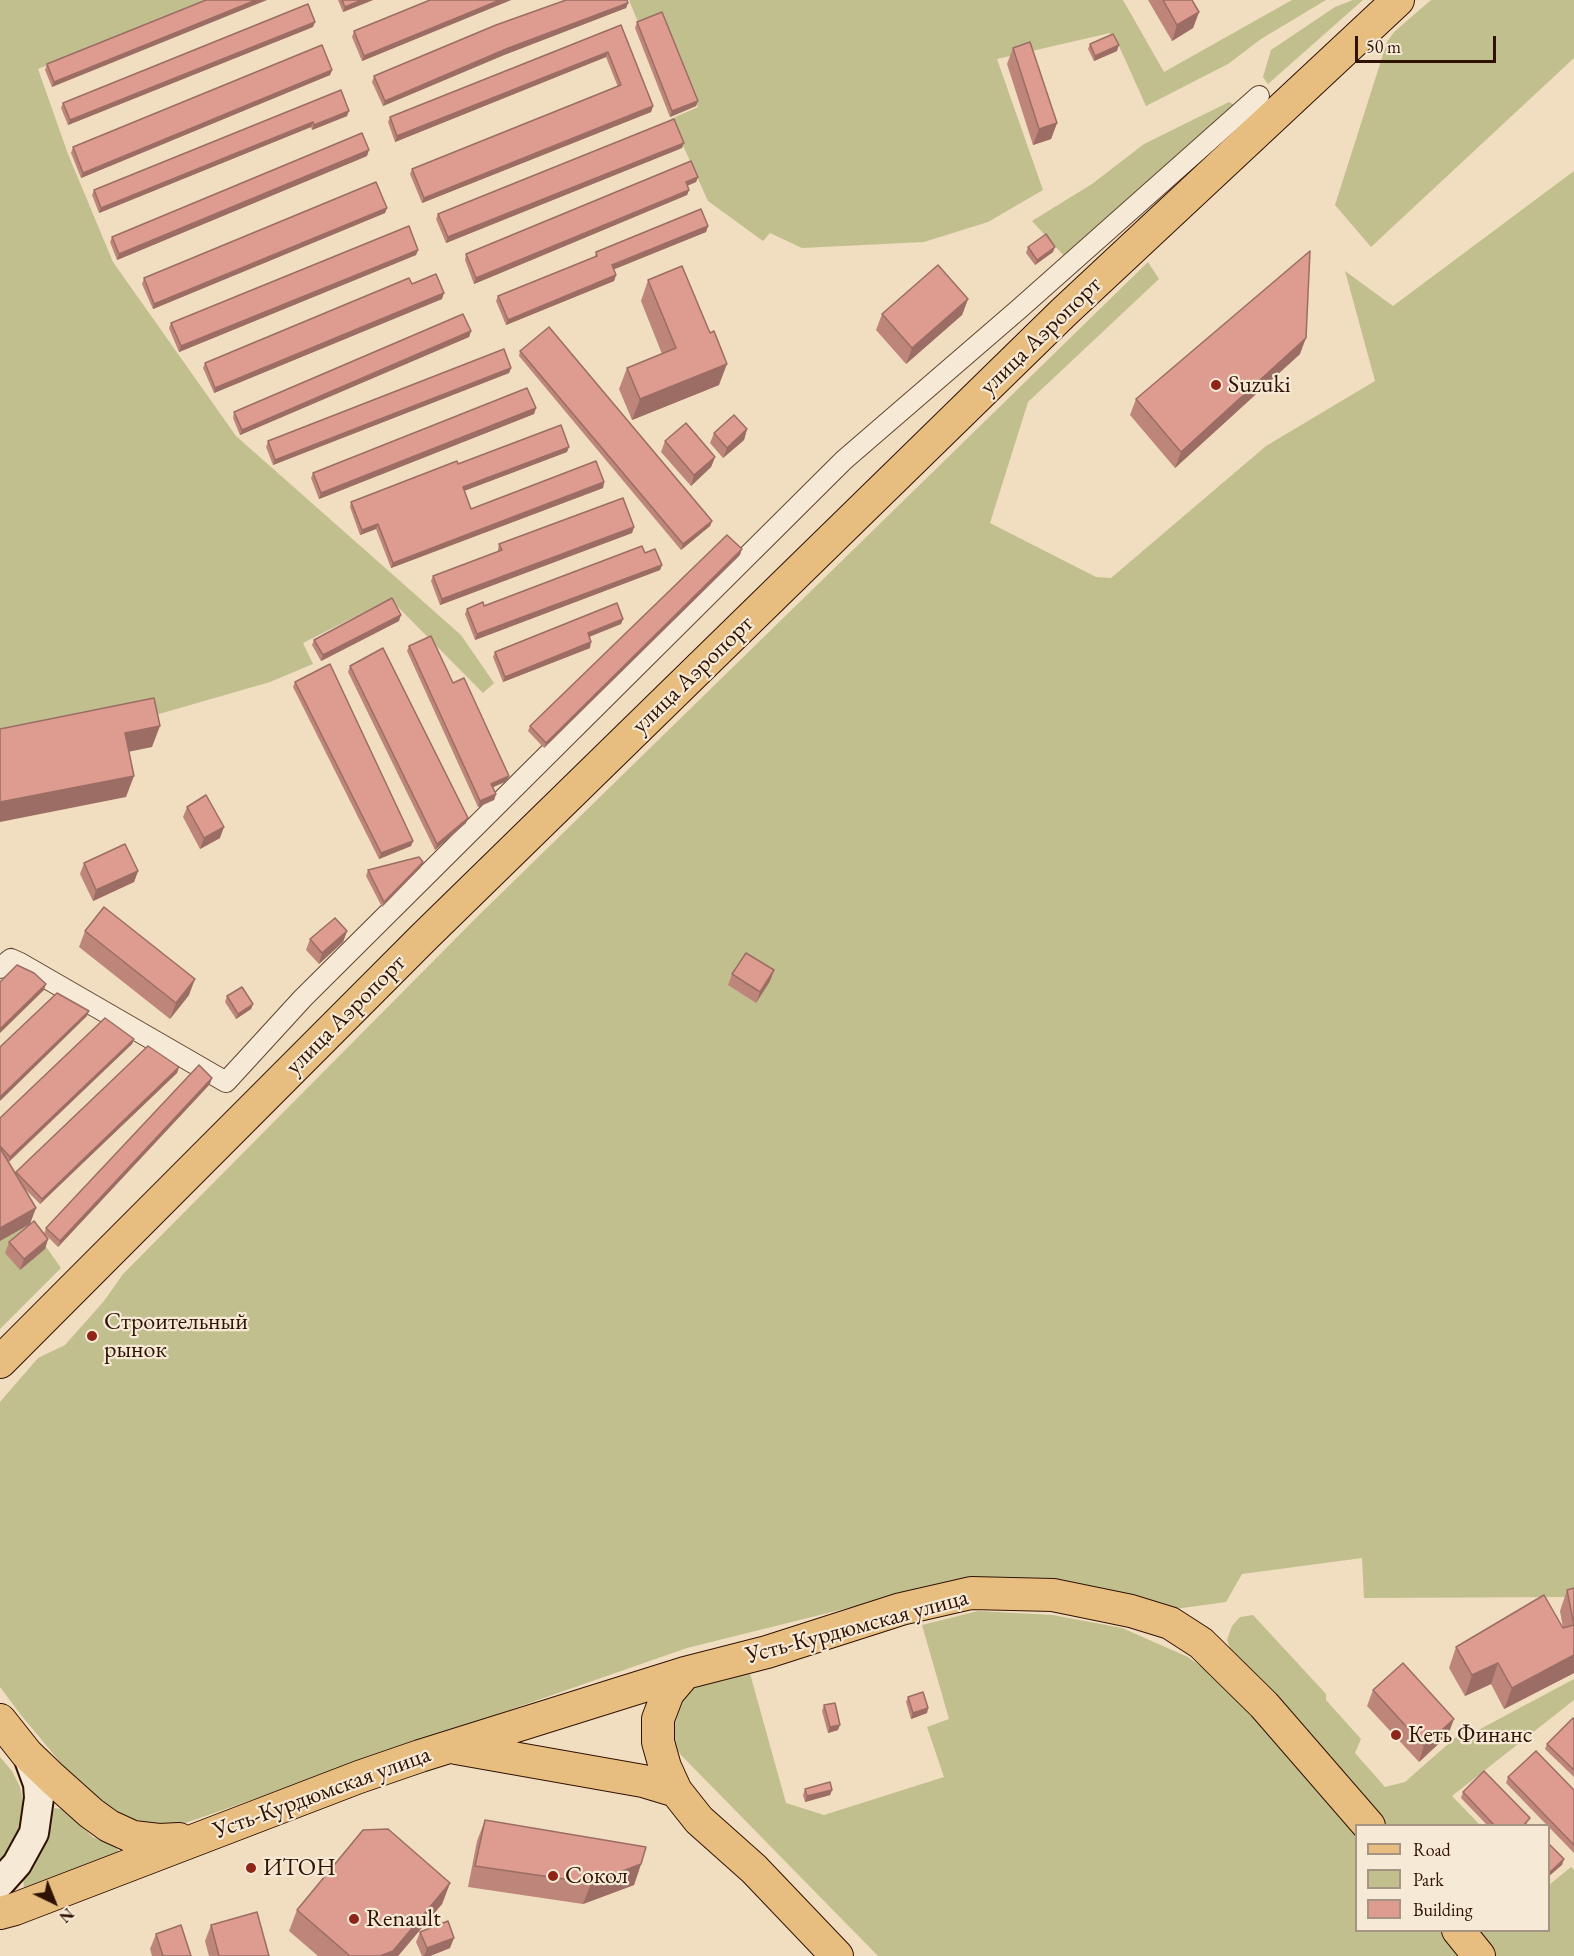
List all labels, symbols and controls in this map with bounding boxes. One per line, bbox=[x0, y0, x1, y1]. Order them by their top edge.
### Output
scale bar bbox=[1358, 24, 1499, 62]
text: 50 m bbox=[1366, 35, 1401, 58]
street label: улица Аэропорт bbox=[974, 271, 1108, 401]
place label: Suzuki bbox=[1228, 371, 1291, 399]
marker: Suzuki bbox=[1209, 378, 1223, 392]
street label: улица Аэропорт bbox=[626, 610, 760, 740]
street label: улица Аэропорт bbox=[280, 949, 412, 1081]
place label: Строительный рынок bbox=[104, 1308, 248, 1364]
marker: Строительный рынок bbox=[85, 1329, 99, 1343]
street label: Усть-Курдюмская улица bbox=[743, 1583, 971, 1671]
place label: Кеть Финанс bbox=[1408, 1721, 1532, 1749]
marker: Кеть Финанс bbox=[1389, 1728, 1403, 1742]
street label: Усть-Курдюмская улица bbox=[209, 1740, 435, 1846]
legend bbox=[1355, 1824, 1550, 1932]
text: Road bbox=[1413, 1838, 1451, 1861]
place label: ИТОН bbox=[263, 1854, 336, 1882]
marker: ИТОН bbox=[244, 1861, 258, 1875]
place label: Сокол bbox=[565, 1862, 628, 1890]
text: Park bbox=[1413, 1868, 1444, 1891]
marker: Сокол bbox=[546, 1869, 560, 1883]
north arrow bbox=[24, 1872, 84, 1932]
text: Building bbox=[1413, 1898, 1473, 1921]
text: N bbox=[55, 1903, 79, 1928]
place label: Renault bbox=[366, 1905, 441, 1933]
marker: Renault bbox=[347, 1912, 361, 1926]

